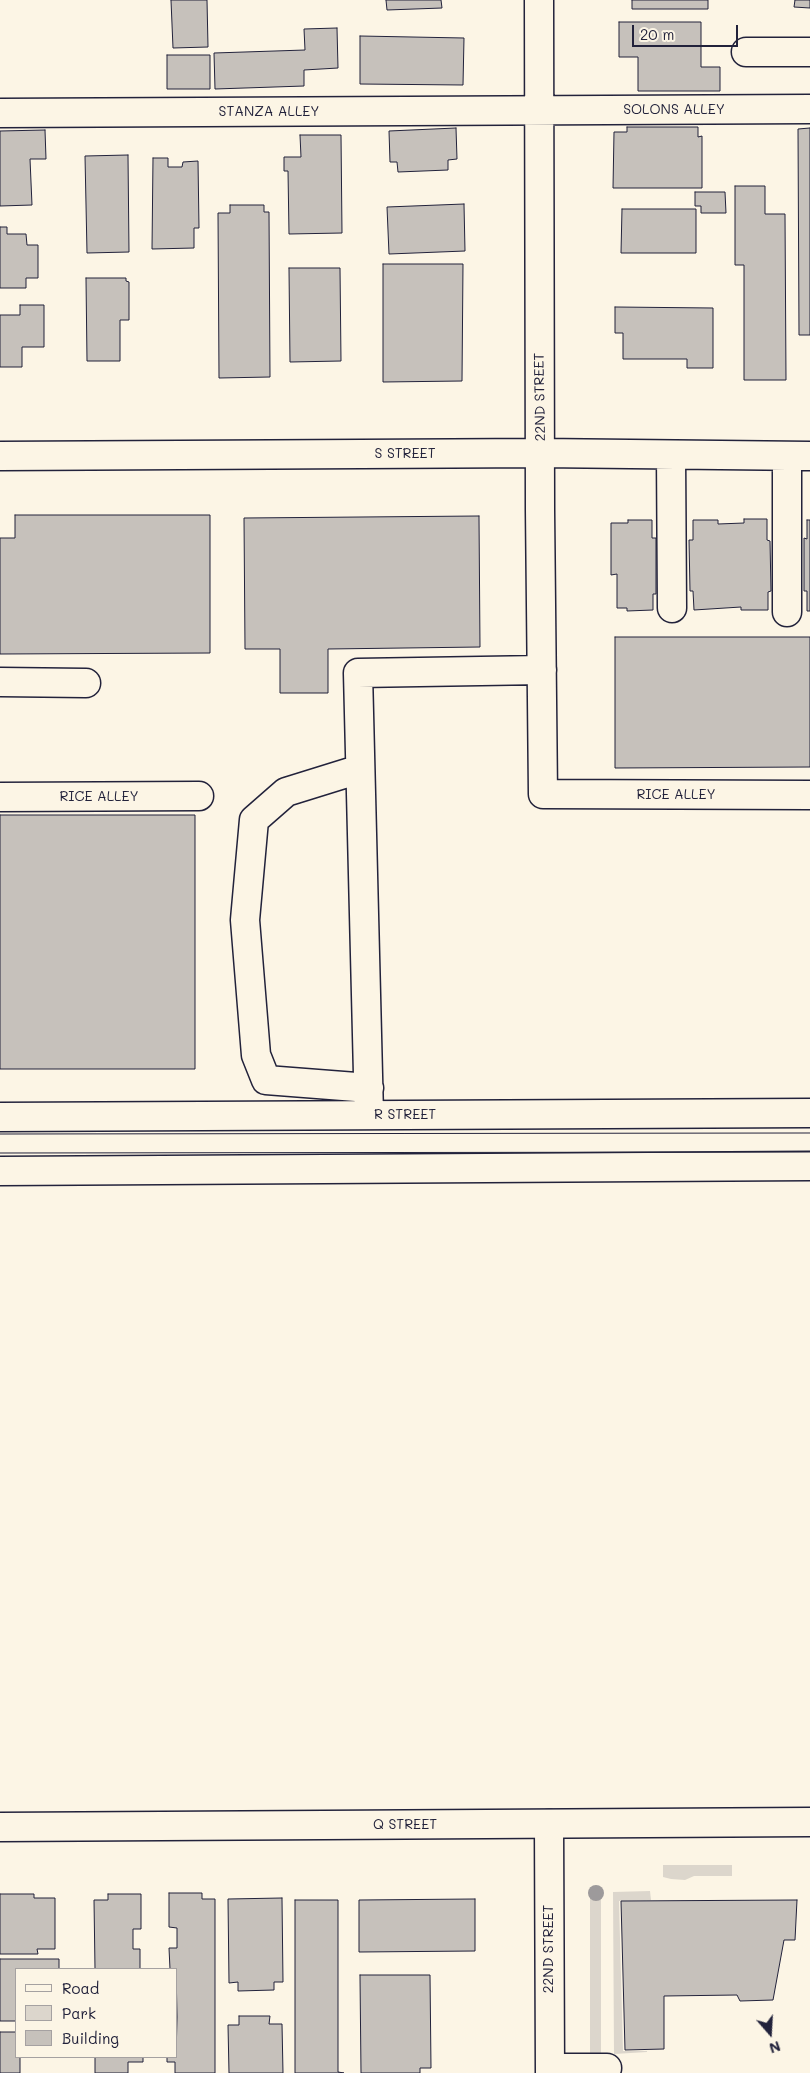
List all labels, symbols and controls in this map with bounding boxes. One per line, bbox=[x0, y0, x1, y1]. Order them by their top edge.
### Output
scale bar bbox=[635, 15, 741, 47]
text: 20 m bbox=[640, 24, 674, 44]
street label: SOLONS ALLEY bbox=[623, 102, 725, 118]
street label: STANZA ALLEY bbox=[219, 104, 319, 120]
street label: 22ND STREET bbox=[531, 353, 549, 441]
street label: S STREET bbox=[375, 446, 435, 462]
street label: RICE ALLEY bbox=[636, 787, 716, 803]
street label: RICE ALLEY bbox=[59, 789, 139, 805]
street label: R STREET bbox=[374, 1107, 436, 1123]
street label: Q STREET bbox=[373, 1817, 437, 1833]
street label: 22ND STREET bbox=[541, 1905, 557, 1993]
legend bbox=[15, 1968, 178, 2058]
text: Road bbox=[62, 1978, 99, 1998]
text: Park bbox=[62, 2003, 96, 2023]
north arrow bbox=[745, 2008, 795, 2058]
text: Building bbox=[62, 2028, 119, 2048]
text: N bbox=[767, 2037, 783, 2058]

